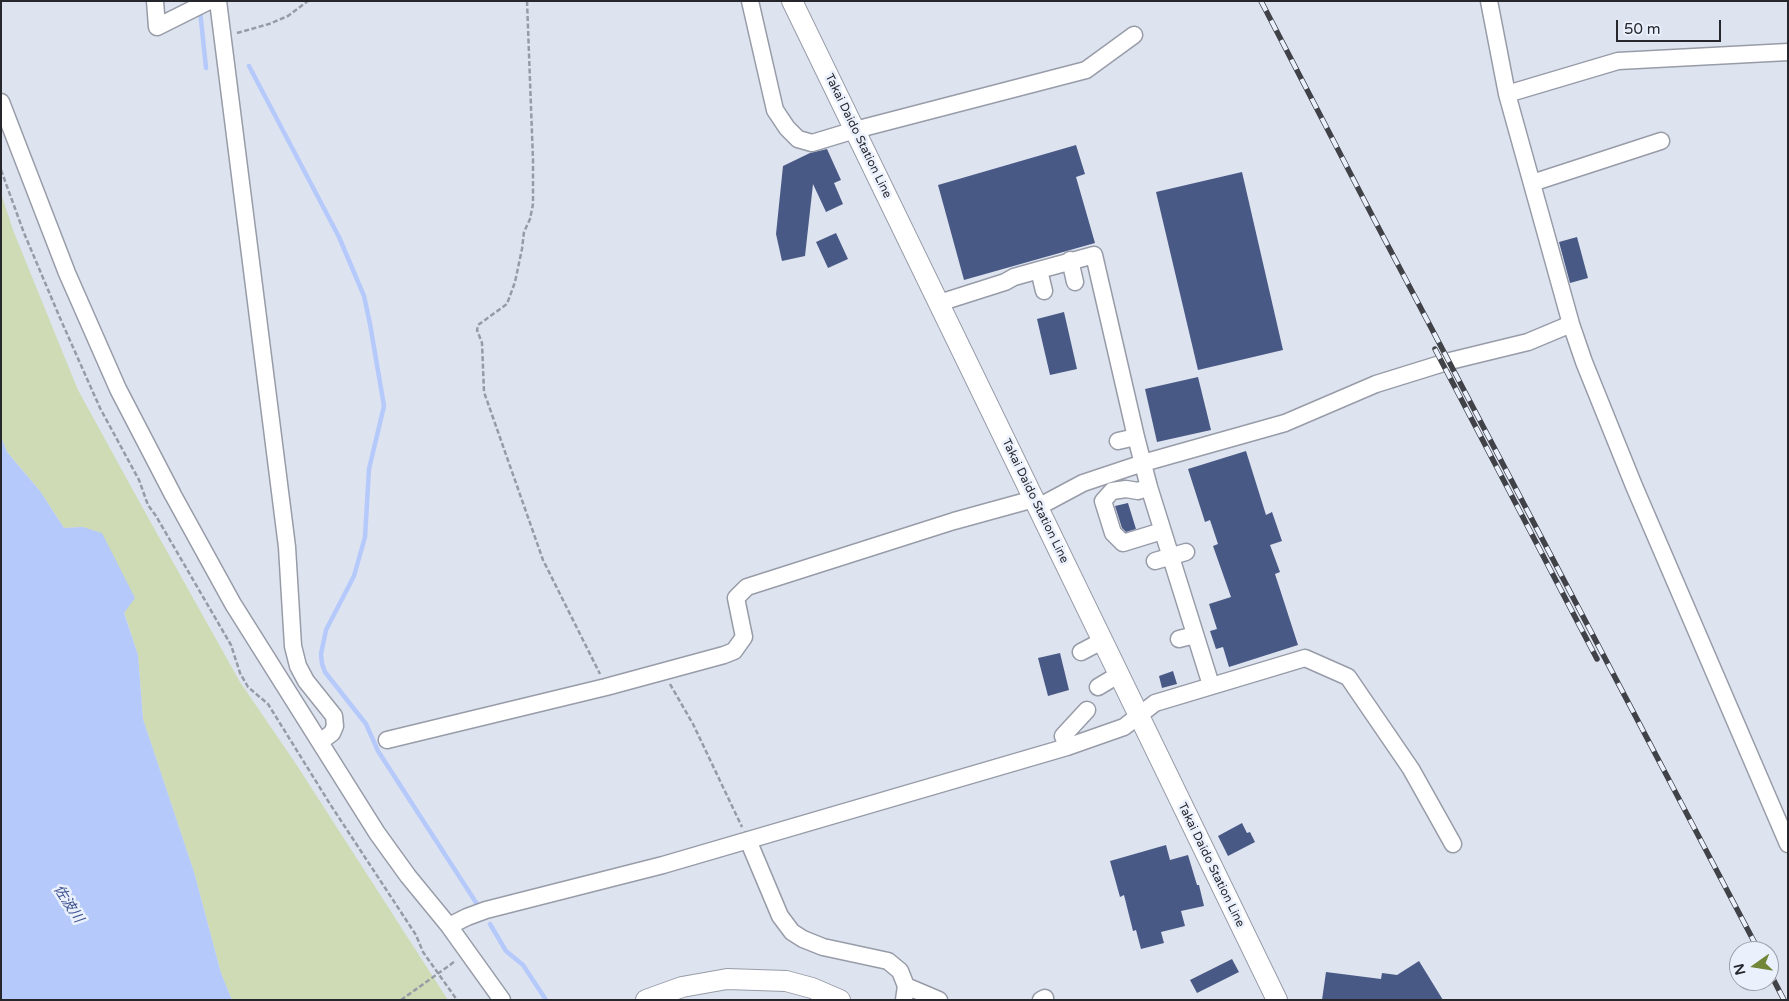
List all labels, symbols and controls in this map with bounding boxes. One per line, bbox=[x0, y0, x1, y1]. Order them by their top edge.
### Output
scale bar bbox=[1619, 10, 1724, 42]
text: 50 m bbox=[1624, 20, 1661, 38]
street label: Takai Daido Station Line bbox=[822, 71, 894, 201]
street label: Takai Daido Station Line bbox=[999, 436, 1071, 566]
street label: Takai Daido Station Line bbox=[1175, 800, 1247, 930]
water label: 佐波川 bbox=[50, 882, 86, 926]
north arrow bbox=[1729, 941, 1779, 991]
text: N bbox=[1730, 962, 1749, 977]

